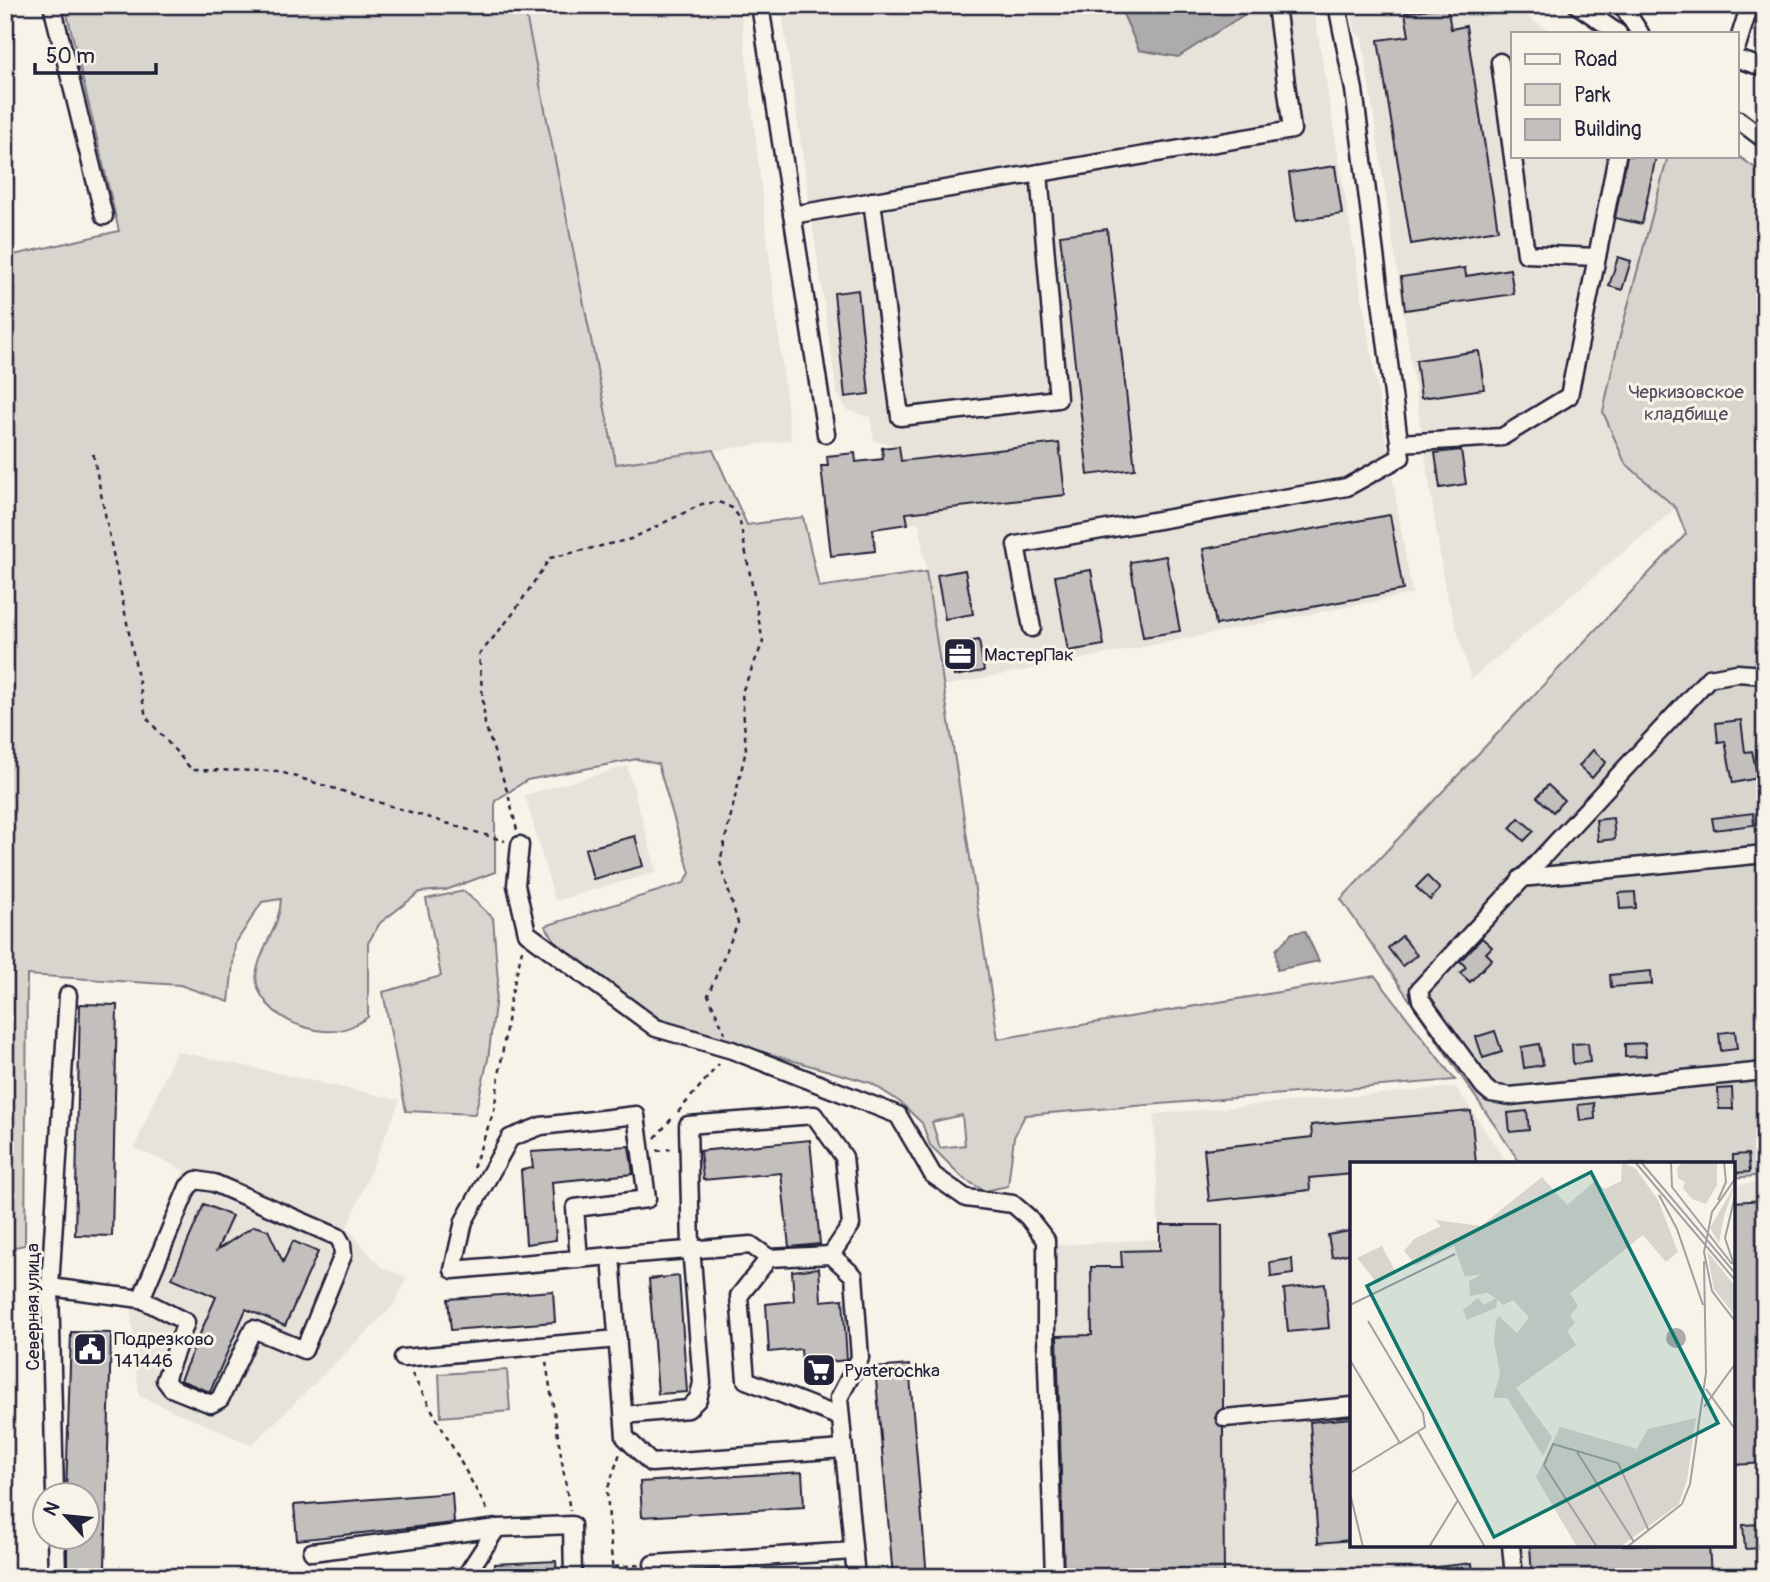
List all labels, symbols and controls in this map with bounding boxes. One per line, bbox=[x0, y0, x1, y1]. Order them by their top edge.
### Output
scale bar bbox=[35, 32, 156, 76]
legend bbox=[1511, 32, 1738, 158]
text: 50 m bbox=[46, 43, 95, 70]
text: Road bbox=[1574, 46, 1618, 73]
text: Park bbox=[1574, 82, 1611, 109]
text: Building bbox=[1574, 116, 1641, 143]
park label: Черкизовское кладбище bbox=[1628, 380, 1744, 426]
office icon: МастерПак bbox=[941, 635, 979, 673]
place label: МастерПак bbox=[984, 643, 1074, 667]
inset map bbox=[1350, 1162, 1735, 1547]
street label: Северная улица bbox=[21, 1243, 45, 1371]
place label: Подрезково 141446 bbox=[114, 1327, 214, 1373]
public building icon: Подрезково 141446 bbox=[71, 1330, 109, 1368]
supermarket icon: Pyaterochka bbox=[800, 1351, 838, 1389]
place label: Pyaterochka bbox=[844, 1359, 940, 1383]
north arrow bbox=[32, 1480, 102, 1550]
text: N bbox=[38, 1497, 65, 1520]

